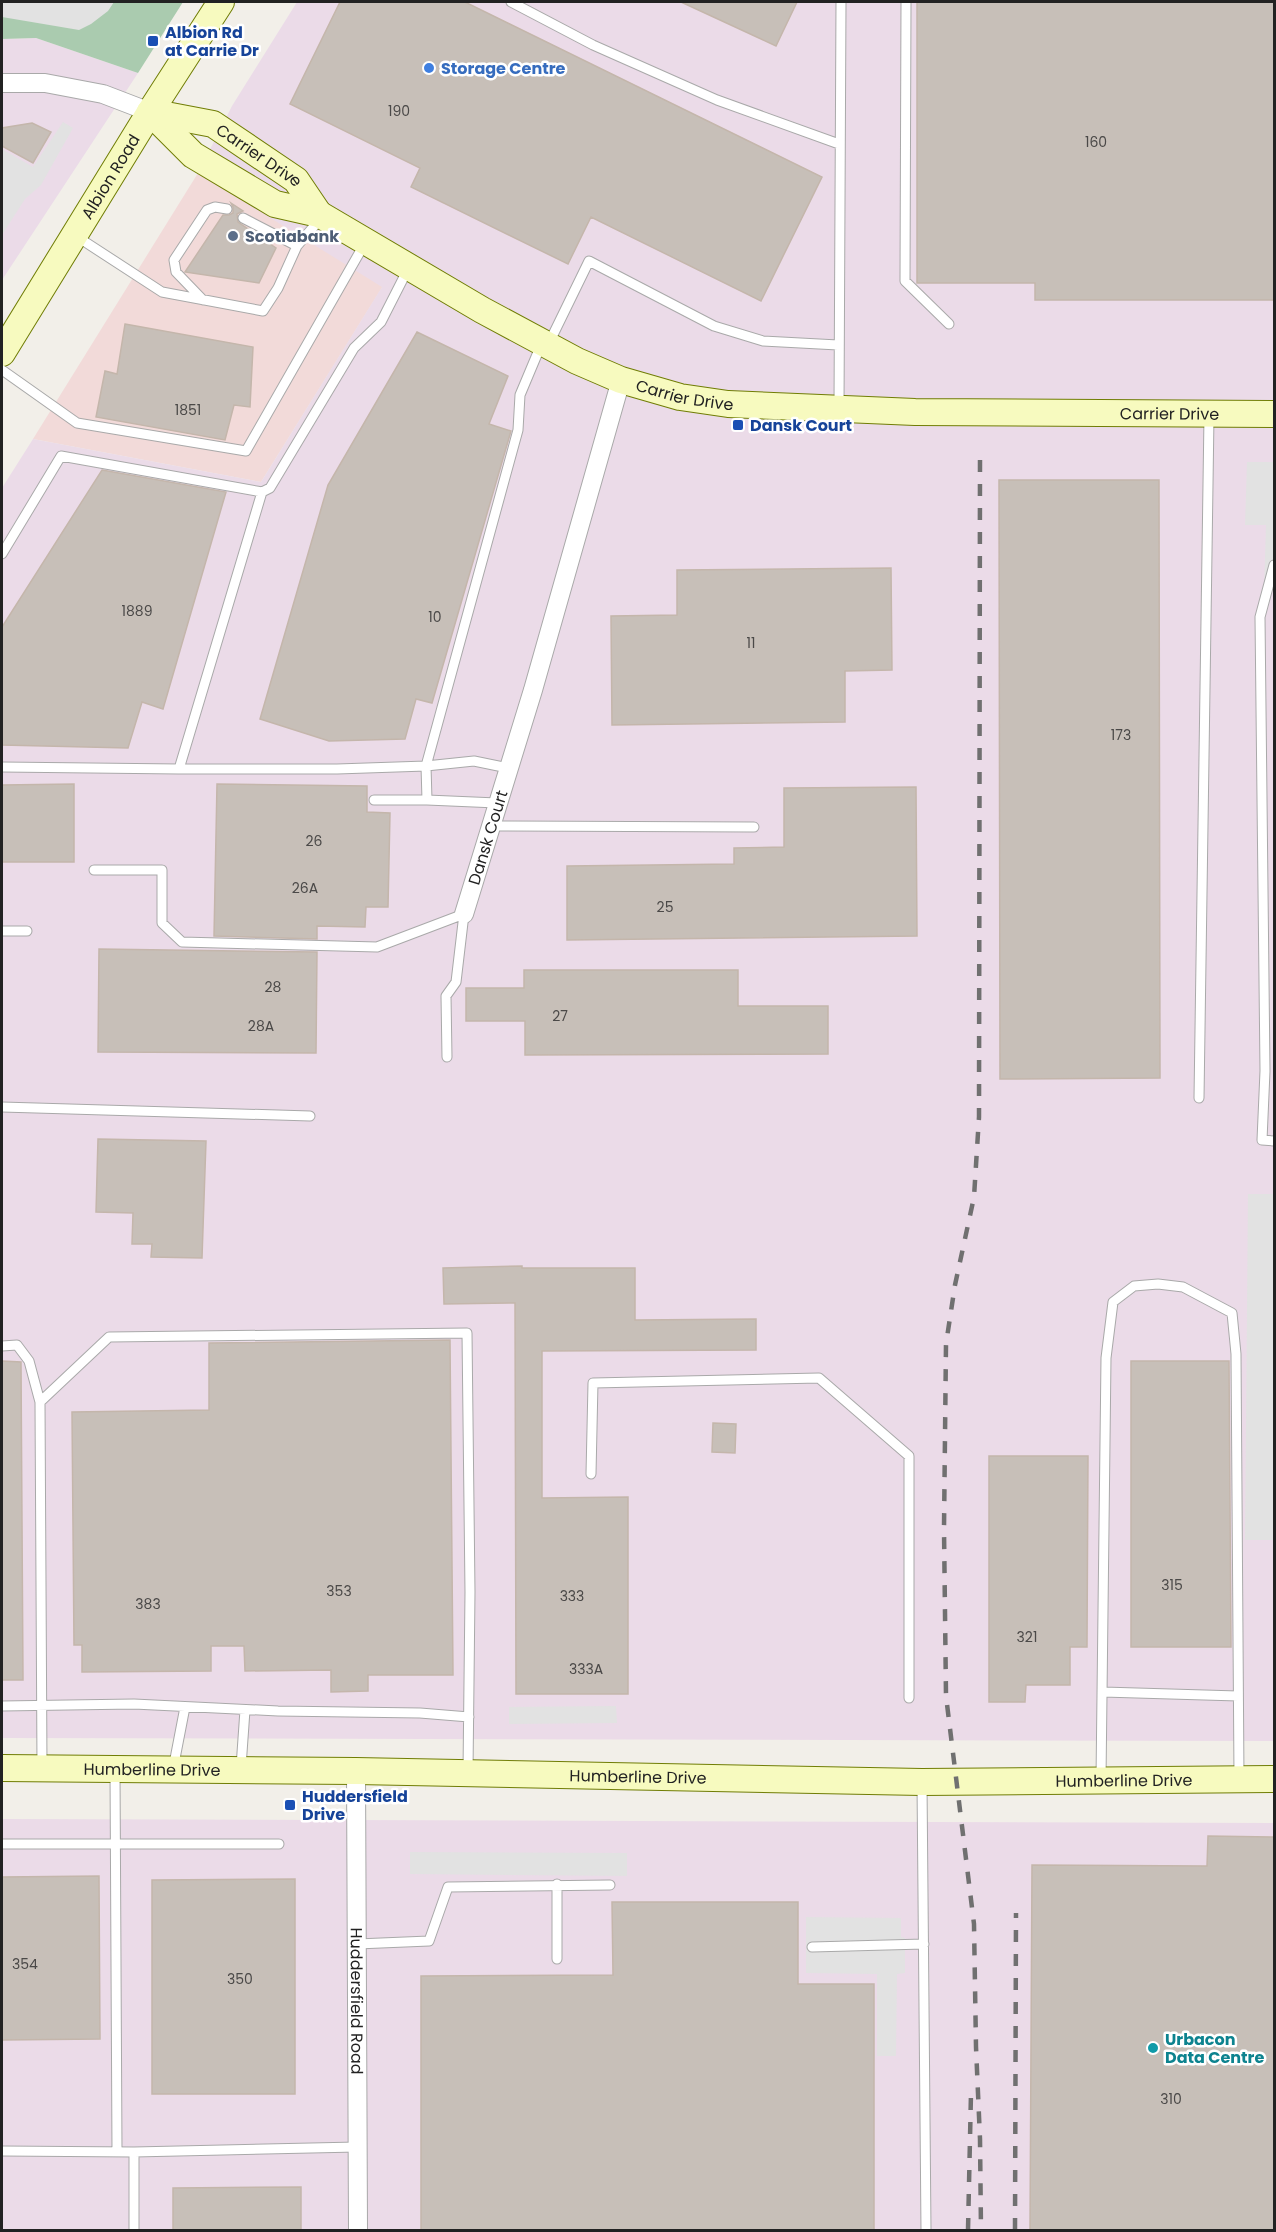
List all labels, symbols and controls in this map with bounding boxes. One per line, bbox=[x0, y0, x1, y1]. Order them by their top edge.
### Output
place label: Albion Rd at Carrie Dr bbox=[165, 21, 259, 62]
marker: Albion Rd at Carrie Dr bbox=[146, 34, 160, 48]
place label: Storage Centre bbox=[441, 57, 566, 80]
marker: Storage Centre bbox=[422, 61, 436, 75]
house number: 190 bbox=[388, 101, 410, 121]
street label: Carrier Drive bbox=[212, 118, 309, 191]
street label: Albion Road bbox=[75, 130, 145, 223]
house number: 160 bbox=[1085, 132, 1107, 152]
place label: Scotiabank bbox=[245, 225, 339, 248]
marker: Scotiabank bbox=[226, 229, 240, 243]
street label: Carrier Drive bbox=[633, 373, 734, 416]
house number: 1851 bbox=[175, 400, 201, 420]
street label: Carrier Drive bbox=[1120, 402, 1219, 425]
place label: Dansk Court bbox=[750, 414, 852, 437]
marker: Dansk Court bbox=[731, 418, 745, 432]
house number: 1889 bbox=[122, 601, 152, 621]
house number: 10 bbox=[428, 607, 442, 627]
house number: 11 bbox=[747, 633, 755, 653]
house number: 173 bbox=[1111, 725, 1131, 745]
street label: Dansk Court bbox=[462, 787, 513, 888]
house number: 26 bbox=[306, 831, 323, 851]
house number: 26A bbox=[292, 878, 318, 898]
house number: 25 bbox=[657, 897, 673, 917]
house number: 28 bbox=[265, 977, 282, 997]
house number: 27 bbox=[552, 1006, 568, 1026]
house number: 28A bbox=[248, 1016, 274, 1036]
house number: 315 bbox=[1161, 1575, 1183, 1595]
house number: 353 bbox=[326, 1581, 352, 1601]
house number: 333 bbox=[560, 1586, 584, 1606]
house number: 383 bbox=[135, 1594, 161, 1614]
house number: 321 bbox=[1017, 1627, 1037, 1647]
house number: 333A bbox=[569, 1659, 603, 1679]
street label: Humberline Drive bbox=[83, 1757, 221, 1781]
street label: Humberline Drive bbox=[569, 1764, 707, 1789]
street label: Humberline Drive bbox=[1055, 1768, 1193, 1792]
place label: Huddersfield Drive bbox=[302, 1785, 408, 1826]
marker: Huddersfield Drive bbox=[283, 1798, 297, 1812]
street label: Huddersfield Road bbox=[345, 1927, 369, 2075]
house number: 354 bbox=[12, 1954, 38, 1974]
house number: 350 bbox=[227, 1969, 253, 1989]
place label: Urbacon Data Centre bbox=[1165, 2028, 1264, 2069]
marker: Urbacon Data Centre bbox=[1146, 2041, 1160, 2055]
house number: 310 bbox=[1160, 2089, 1182, 2109]

